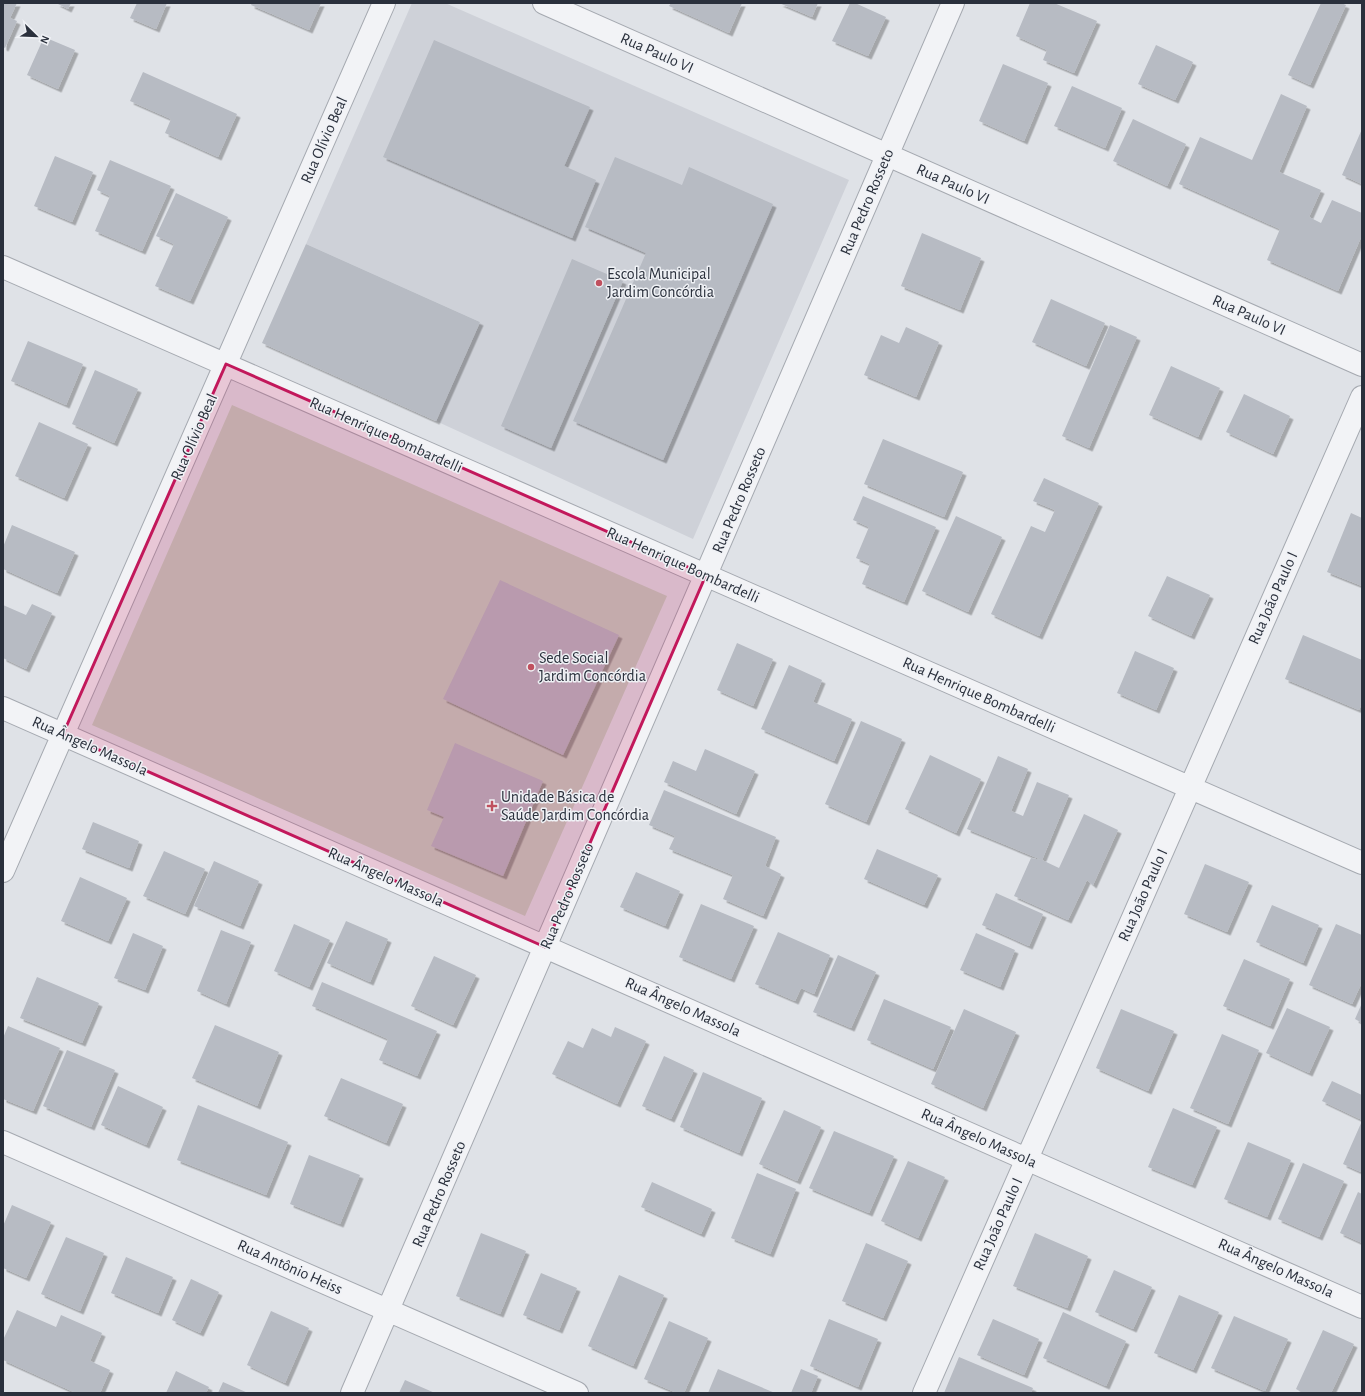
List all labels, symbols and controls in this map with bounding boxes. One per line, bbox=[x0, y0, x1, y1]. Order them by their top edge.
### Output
north arrow bbox=[16, 16, 56, 56]
street label: Rua Paulo VI bbox=[618, 30, 696, 76]
text: N bbox=[38, 34, 51, 45]
street label: Rua Olívio Beal bbox=[298, 94, 350, 186]
street label: Rua Pedro Rosseto bbox=[837, 146, 897, 258]
street label: Rua Paulo VI bbox=[914, 161, 992, 207]
place label: Escola Municipal Jardim Concórdia bbox=[607, 266, 714, 300]
marker: Escola Municipal Jardim Concórdia bbox=[594, 278, 604, 288]
street label: Rua Paulo VI bbox=[1210, 292, 1288, 338]
street label: Rua Olívio Beal bbox=[168, 391, 220, 483]
street label: Rua Henrique Bombardelli bbox=[307, 394, 465, 476]
street label: Rua Pedro Rosseto bbox=[709, 444, 769, 556]
street label: Rua Henrique Bombardelli bbox=[604, 524, 762, 606]
street label: Rua João Paulo I bbox=[1245, 549, 1301, 647]
place label: Sede Social Jardim Concórdia bbox=[539, 650, 646, 684]
street label: Rua Henrique Bombardelli bbox=[900, 654, 1058, 736]
marker: Sede Social Jardim Concórdia bbox=[526, 662, 536, 672]
street label: Rua Ângelo Massola bbox=[30, 712, 151, 779]
place label: Unidade Básica de Saúde Jardim Concórdia bbox=[501, 789, 649, 823]
marker: Unidade Básica de Saúde Jardim Concórdia bbox=[486, 800, 498, 812]
street label: Rua Pedro Rosseto bbox=[537, 840, 597, 952]
street label: Rua Ângelo Massola bbox=[326, 843, 447, 910]
street label: Rua João Paulo I bbox=[1115, 846, 1171, 944]
street label: Rua Ângelo Massola bbox=[623, 973, 744, 1040]
street label: Rua Ângelo Massola bbox=[919, 1104, 1040, 1171]
street label: Rua Pedro Rosseto bbox=[409, 1138, 469, 1250]
street label: Rua João Paulo I bbox=[970, 1175, 1026, 1273]
street label: Rua Ângelo Massola bbox=[1216, 1234, 1337, 1301]
street label: Rua Antônio Heiss bbox=[235, 1237, 345, 1297]

